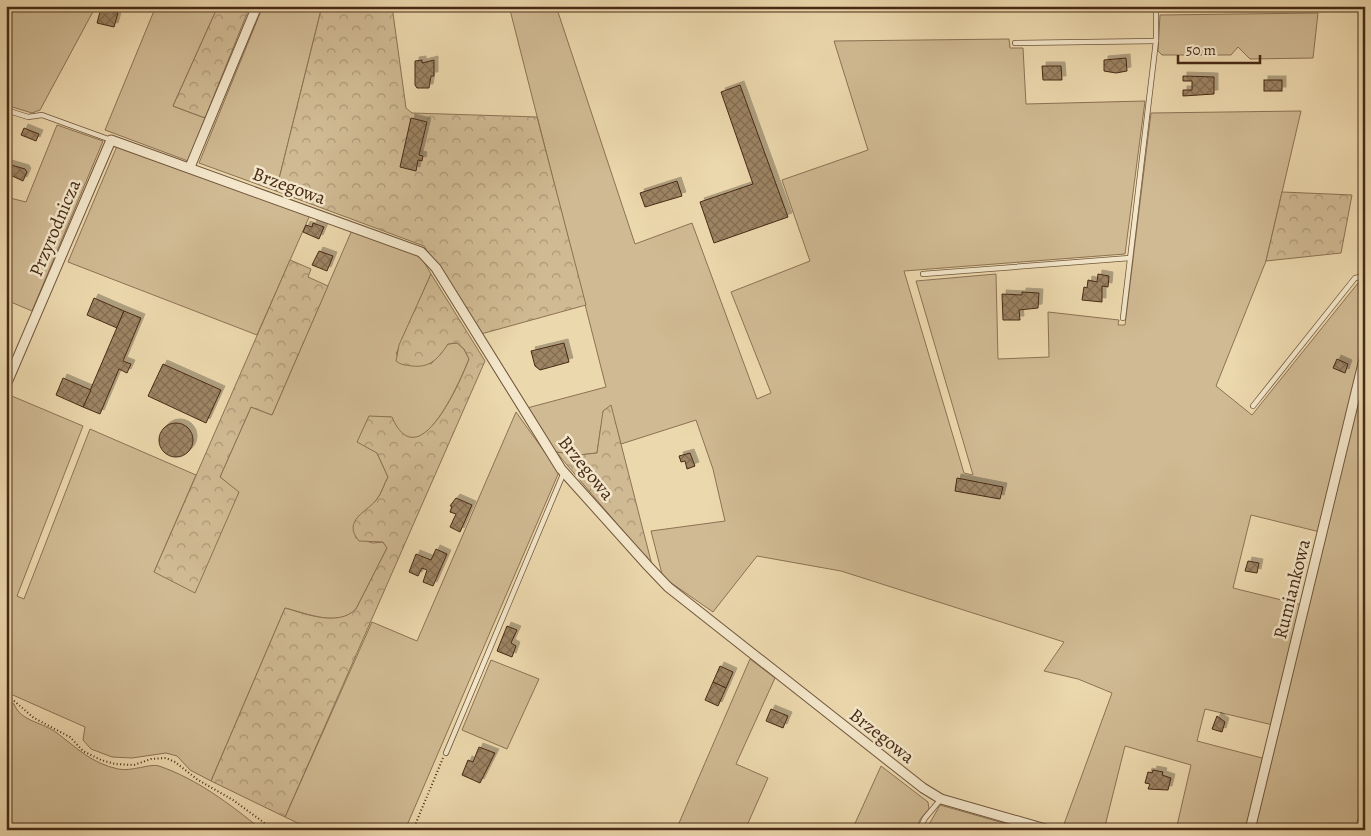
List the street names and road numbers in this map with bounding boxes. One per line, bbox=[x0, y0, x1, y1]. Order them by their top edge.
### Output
street label: Brzegowa bbox=[249, 161, 329, 211]
street label: Przyrodnicza bbox=[23, 175, 87, 280]
street label: Brzegowa bbox=[552, 430, 620, 506]
street label: Rumiankowa bbox=[1267, 536, 1317, 642]
street label: Brzegowa bbox=[844, 702, 920, 770]

